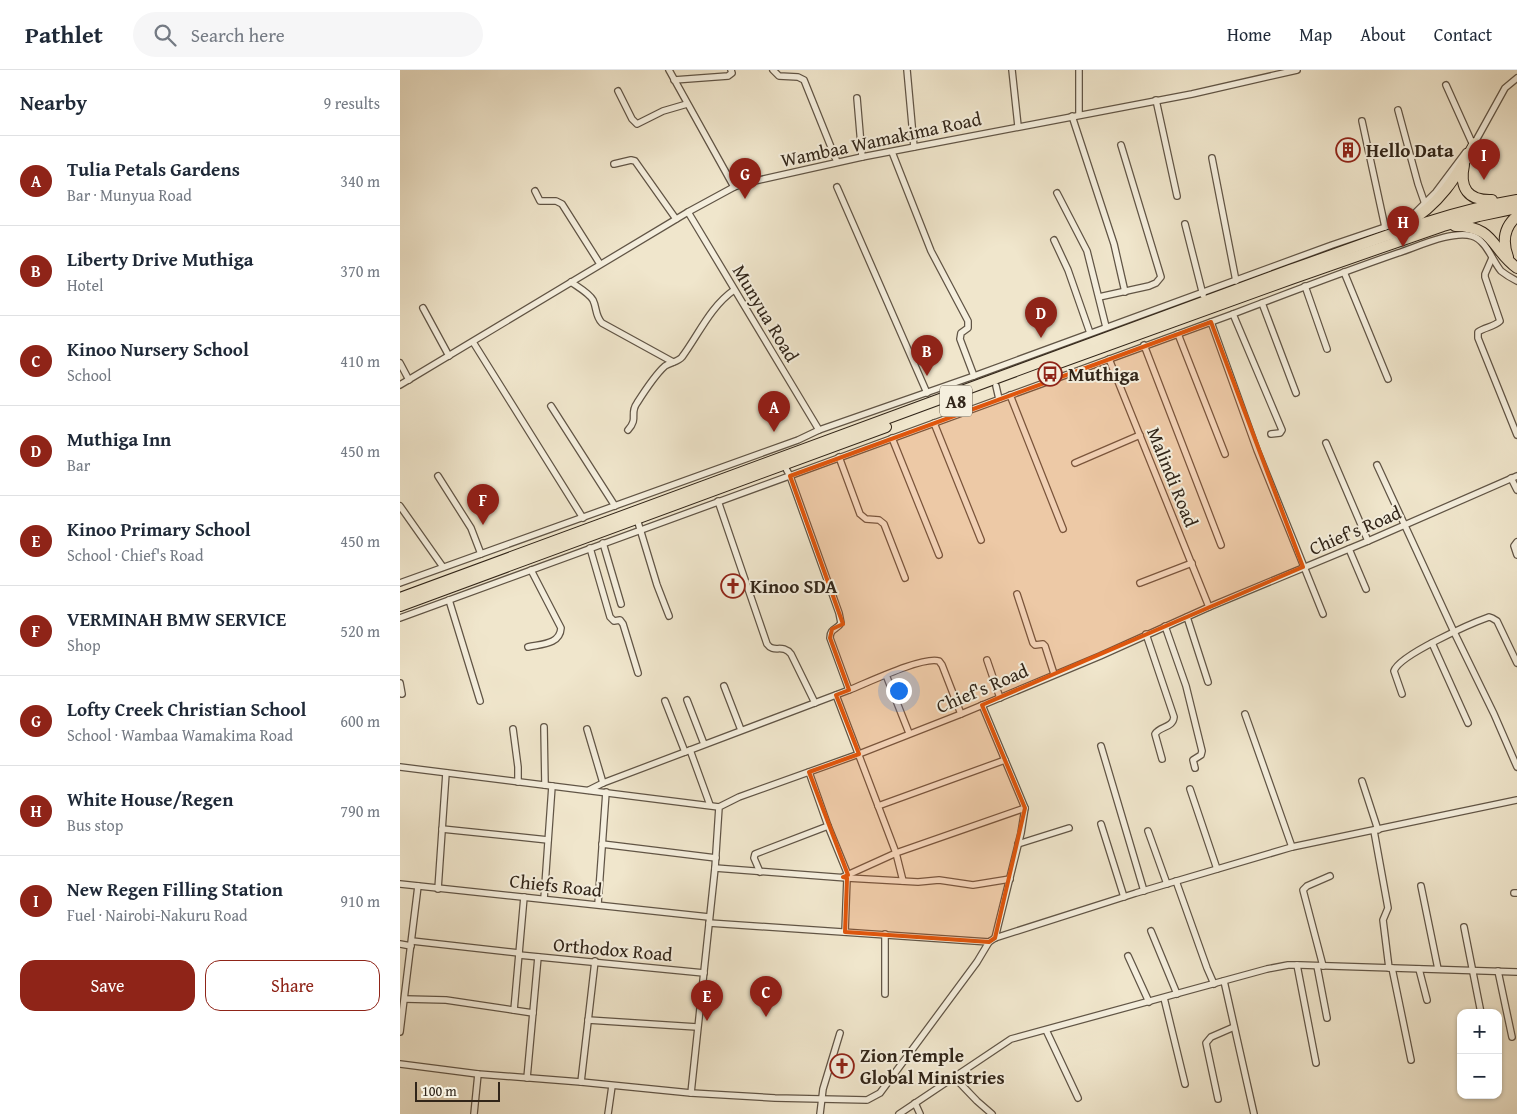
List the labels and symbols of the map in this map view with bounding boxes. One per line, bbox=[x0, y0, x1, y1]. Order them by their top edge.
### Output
street label: Wambaa Wamakima Road bbox=[778, 104, 985, 174]
place label: Hello Data bbox=[1366, 136, 1454, 164]
building icon: Hello Data bbox=[1335, 137, 1361, 163]
pin: I bbox=[1468, 139, 1500, 180]
pin: G bbox=[729, 158, 761, 199]
pin: H bbox=[1387, 206, 1419, 247]
street label: Munyua Road bbox=[726, 259, 807, 368]
pin: D bbox=[1025, 297, 1057, 338]
pin: B bbox=[911, 335, 943, 376]
place label: Muthiga bbox=[1068, 360, 1140, 388]
bus stop icon: Muthiga bbox=[1037, 361, 1063, 387]
road number: A8 bbox=[940, 386, 972, 416]
pin: A bbox=[758, 391, 790, 432]
street label: Malindi Road bbox=[1140, 423, 1206, 532]
pin: F bbox=[467, 484, 499, 525]
street label: Chief's Road bbox=[1305, 498, 1406, 562]
place label: Kinoo SDA bbox=[750, 572, 837, 600]
church icon: Kinoo SDA bbox=[720, 573, 746, 599]
street label: Chief's Road bbox=[932, 656, 1033, 720]
your location bbox=[886, 678, 912, 704]
street label: Chiefs Road bbox=[508, 866, 604, 904]
street label: Orthodox Road bbox=[552, 930, 675, 968]
pin: C bbox=[750, 976, 782, 1017]
pin: E bbox=[691, 980, 723, 1021]
place label: Zion Temple Global Ministries bbox=[860, 1041, 1005, 1091]
church icon: Zion Temple Global Ministries bbox=[829, 1053, 855, 1079]
scale bar bbox=[415, 1079, 500, 1102]

